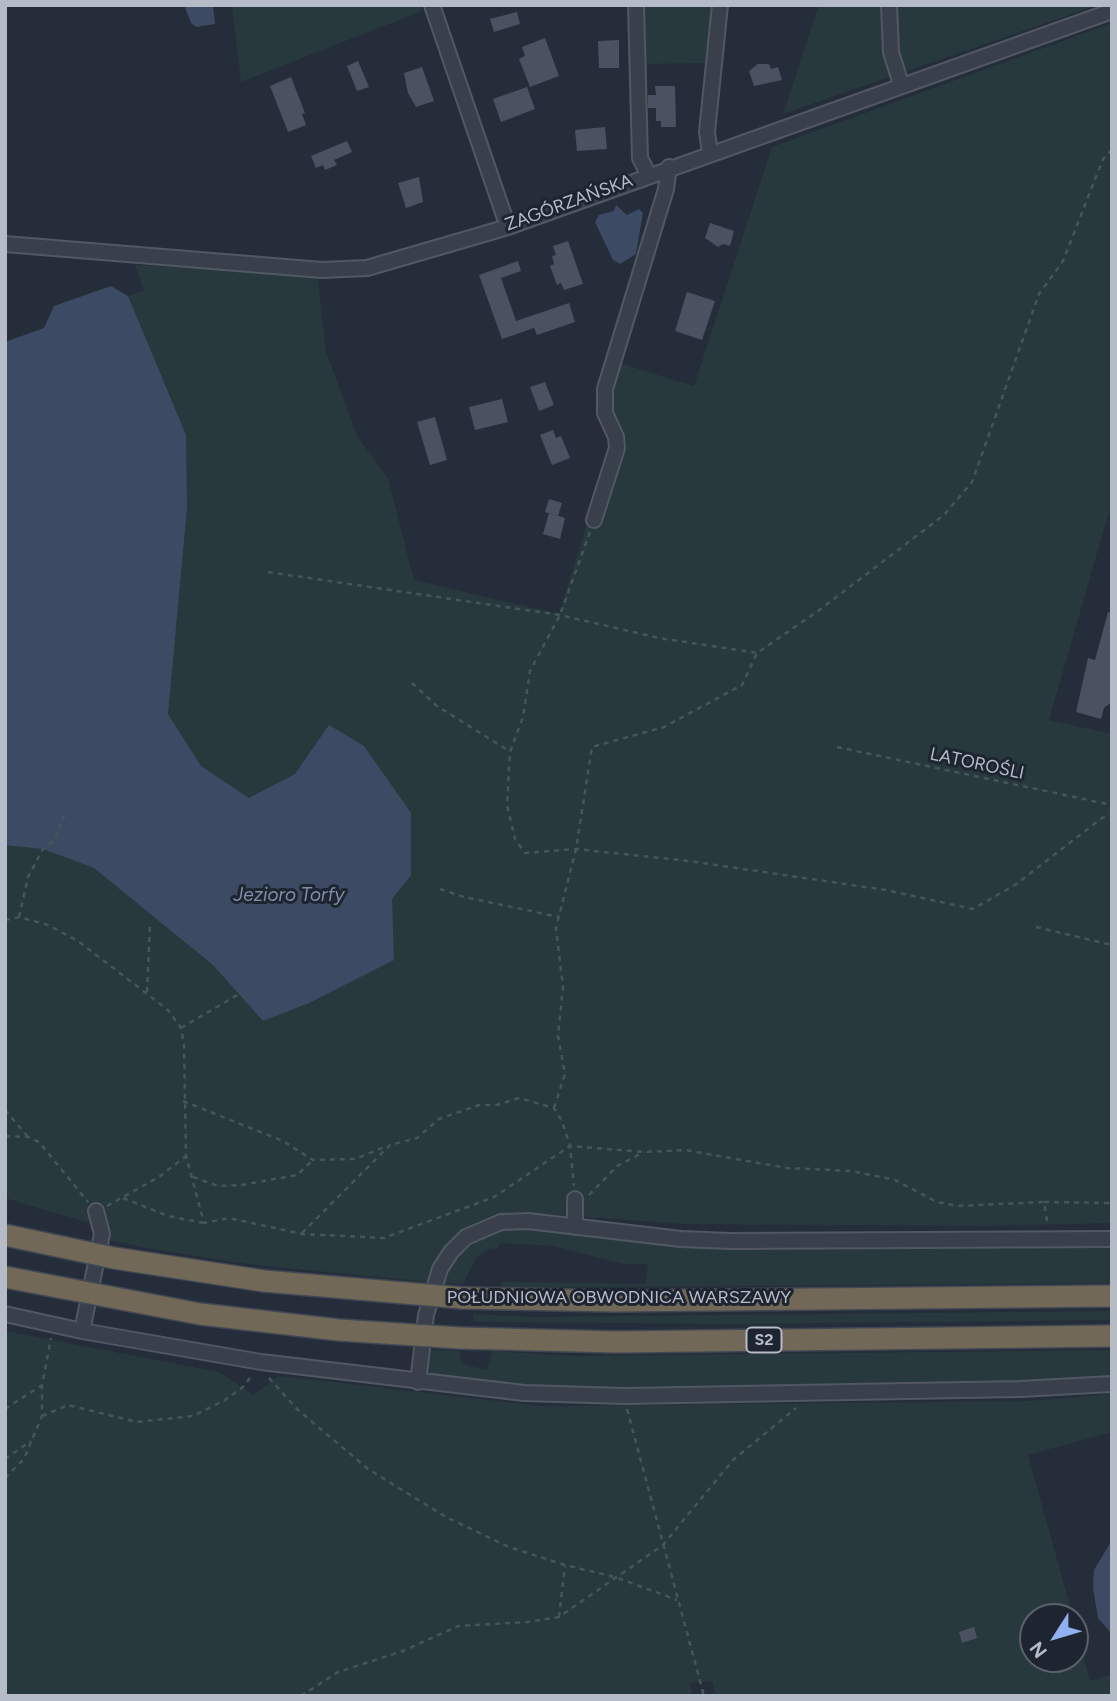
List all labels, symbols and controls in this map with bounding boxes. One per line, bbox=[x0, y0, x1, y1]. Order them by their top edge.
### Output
street label: ZAGÓRZAŃSKA bbox=[502, 170, 636, 236]
street label: LATOROŚLI bbox=[928, 743, 1026, 785]
water label: Jezioro Torfy bbox=[234, 884, 344, 906]
street label: POŁUDNIOWA OBWODNICA WARSZAWY bbox=[447, 1287, 791, 1309]
road number: S2 bbox=[746, 1328, 782, 1352]
north arrow bbox=[1019, 1603, 1089, 1673]
text: N bbox=[1025, 1637, 1052, 1663]

